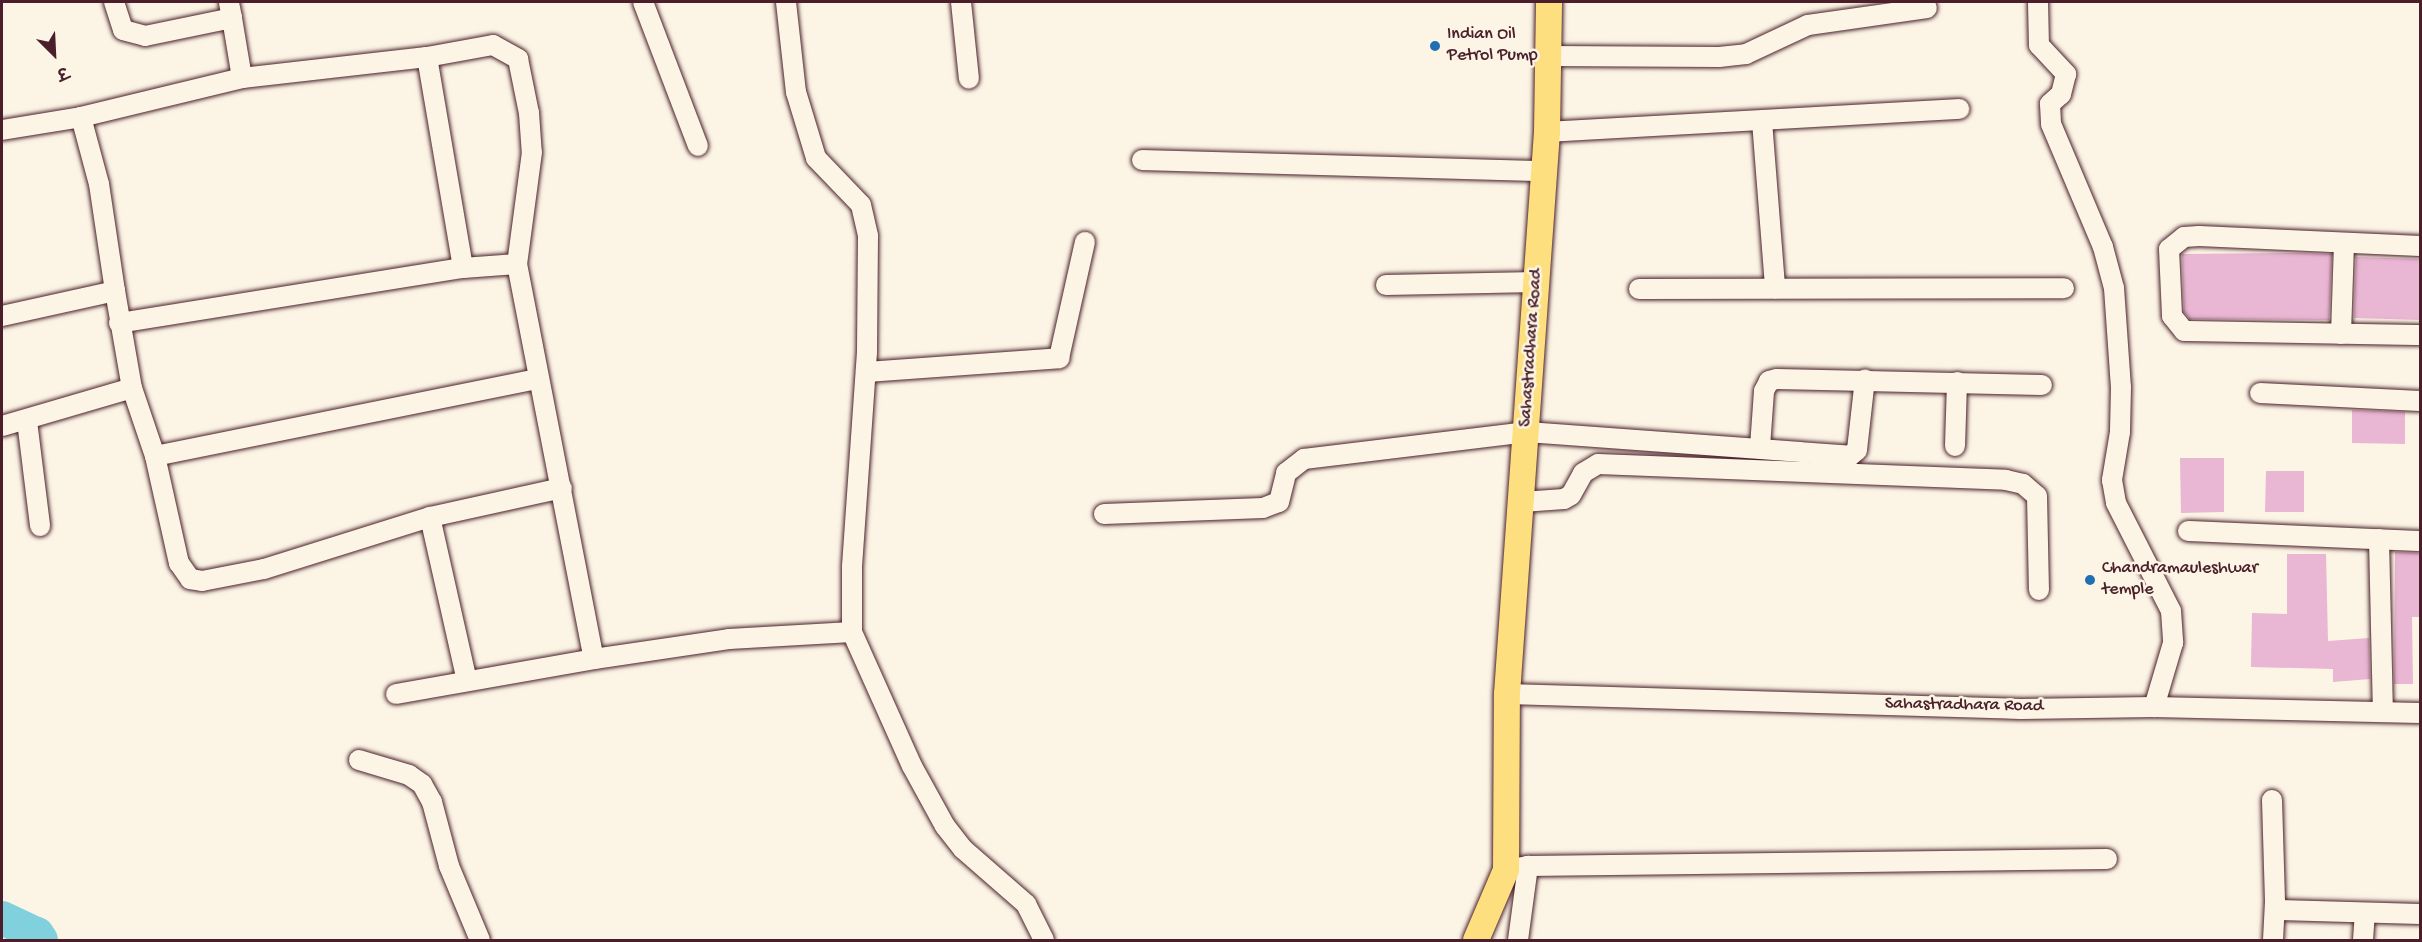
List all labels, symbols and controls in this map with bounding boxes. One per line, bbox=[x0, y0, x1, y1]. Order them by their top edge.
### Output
north arrow bbox=[24, 24, 84, 84]
place label: Indian Oil Petrol Pump bbox=[1447, 25, 1538, 68]
marker: Indian Oil Petrol Pump bbox=[1428, 39, 1442, 53]
text: उ bbox=[53, 60, 70, 82]
street label: Sahastradhara Road bbox=[1516, 268, 1548, 428]
place label: Chandramauleshwar temple bbox=[2102, 559, 2258, 602]
marker: Chandramauleshwar temple bbox=[2083, 573, 2097, 587]
street label: Sahastradhara Road bbox=[1885, 694, 2043, 718]

